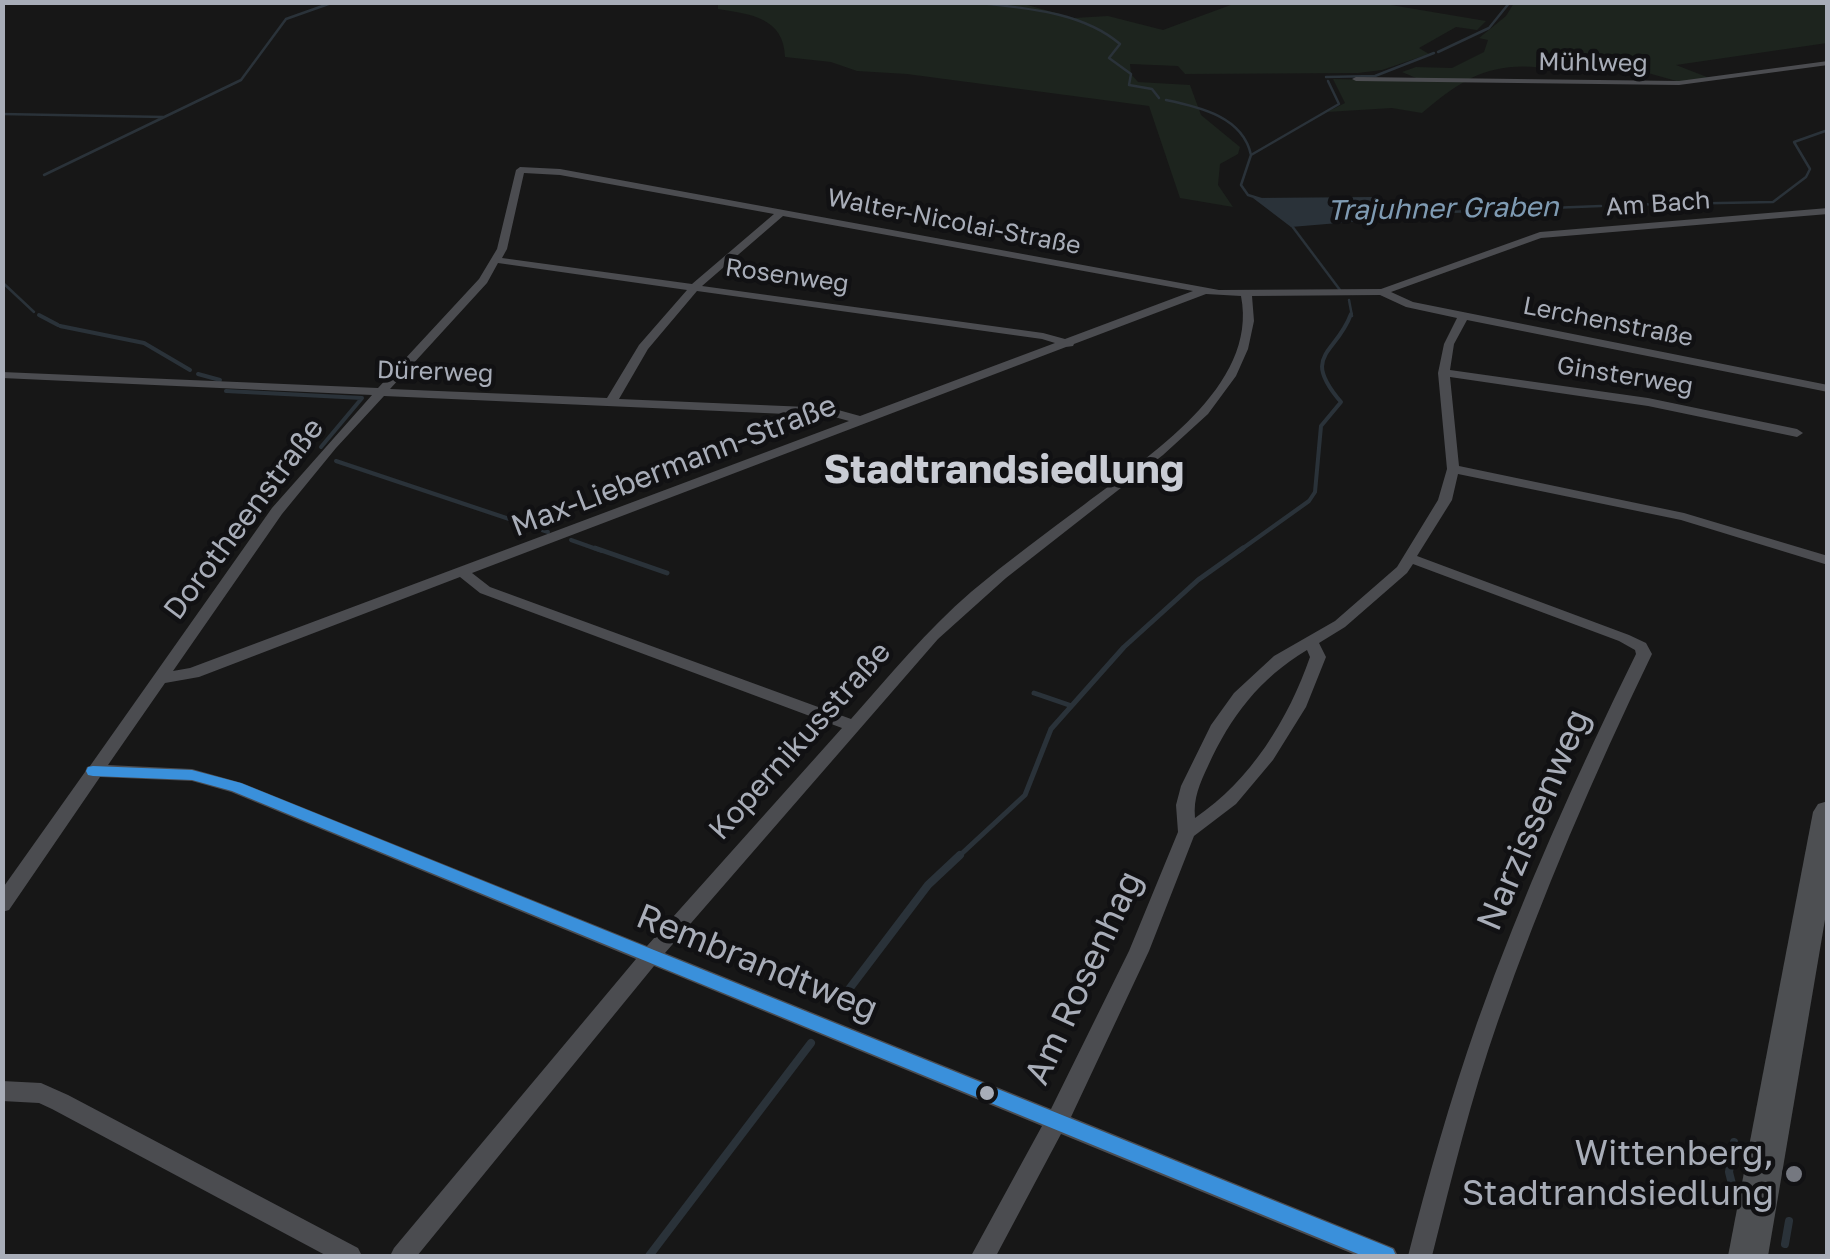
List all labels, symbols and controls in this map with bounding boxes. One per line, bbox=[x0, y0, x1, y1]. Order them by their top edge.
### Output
street label: Mühlweg bbox=[1538, 47, 1648, 79]
street label: Walter-Nicolai-Straße bbox=[825, 183, 1083, 261]
street label: Am Bach bbox=[1605, 185, 1711, 223]
water label: Trajuhner Graben bbox=[1327, 190, 1559, 228]
street label: Rosenweg bbox=[723, 252, 851, 300]
street label: Lerchenstraße bbox=[1520, 291, 1696, 353]
street label: Ginsterweg bbox=[1555, 350, 1695, 402]
street label: Dürerweg bbox=[376, 355, 494, 389]
street label: Max-Liebermann-Straße bbox=[506, 387, 842, 545]
street label: Dorotheenstraße bbox=[156, 411, 332, 627]
district label: Stadtrandsiedlung bbox=[824, 446, 1184, 494]
street label: Kopernikusstraße bbox=[702, 635, 898, 847]
street label: Narzissenweg bbox=[1469, 703, 1599, 937]
street label: Am Rosenhag bbox=[1016, 865, 1152, 1091]
street label: Rembrandtweg bbox=[630, 895, 884, 1031]
unlabelled marker bbox=[977, 1083, 997, 1103]
place label: Wittenberg, Stadtrandsiedlung bbox=[1462, 1133, 1774, 1215]
marker: Wittenberg, Stadtrandsiedlung bbox=[1783, 1163, 1805, 1185]

